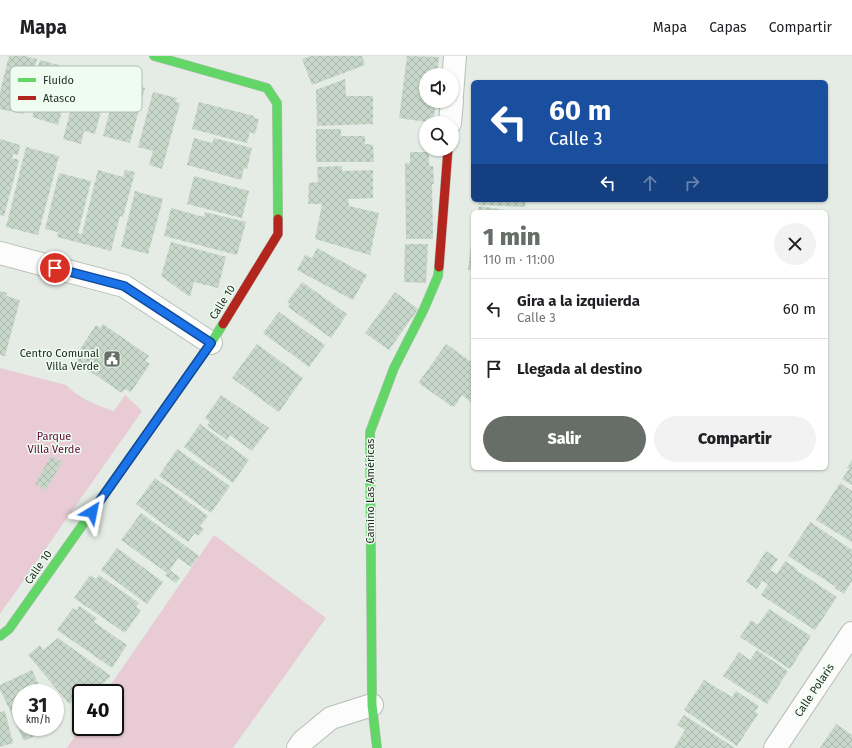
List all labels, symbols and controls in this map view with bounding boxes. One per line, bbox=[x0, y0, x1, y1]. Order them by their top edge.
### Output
text: Mapa bbox=[20, 16, 67, 39]
text: Mapa bbox=[653, 19, 687, 36]
text: Capas bbox=[709, 19, 747, 36]
text: Compartir bbox=[769, 19, 832, 36]
legend bbox=[10, 66, 142, 112]
map controls bbox=[419, 68, 459, 156]
button: sound bbox=[419, 68, 459, 108]
text: Fluido bbox=[43, 74, 74, 87]
text: Atasco bbox=[43, 92, 76, 105]
text: 60 m bbox=[549, 94, 611, 127]
icon: left bbox=[483, 96, 535, 148]
button: search bbox=[419, 116, 459, 156]
text: Calle 3 bbox=[549, 128, 603, 150]
icon: left bbox=[597, 172, 619, 194]
icon: ahead bbox=[639, 172, 661, 194]
icon: right bbox=[681, 172, 703, 194]
text: 1 min bbox=[483, 223, 541, 251]
button: close bbox=[774, 223, 816, 265]
pin bbox=[38, 251, 72, 285]
text: 110 m · 11:00 bbox=[483, 252, 555, 267]
icon: arrive bbox=[44, 257, 66, 279]
street label: Calle 10 bbox=[207, 283, 238, 322]
text: Gira a la izquierda bbox=[517, 292, 640, 310]
icon: left bbox=[483, 298, 505, 320]
text: 60 m bbox=[783, 300, 816, 318]
text: Calle 3 bbox=[517, 310, 556, 325]
place label: Centro Comunal Villa Verde bbox=[20, 347, 99, 373]
public building icon: Centro Comunal Villa Verde bbox=[102, 349, 122, 369]
icon: arrive bbox=[483, 358, 505, 380]
text: Llegada al destino bbox=[517, 360, 642, 378]
text: 50 m bbox=[783, 360, 816, 378]
button: Salir bbox=[483, 416, 646, 462]
button: Compartir bbox=[654, 416, 816, 462]
park label: Parque Villa Verde bbox=[28, 430, 80, 456]
street label: Camino Las Américas bbox=[364, 439, 377, 543]
position arrow bbox=[71, 491, 113, 533]
street label: Calle 10 bbox=[22, 548, 55, 587]
street label: Calle Polaris bbox=[792, 661, 837, 719]
speed limit sign: 40 bbox=[72, 684, 124, 736]
text: 31 bbox=[28, 693, 48, 717]
text: km/h bbox=[26, 714, 50, 726]

